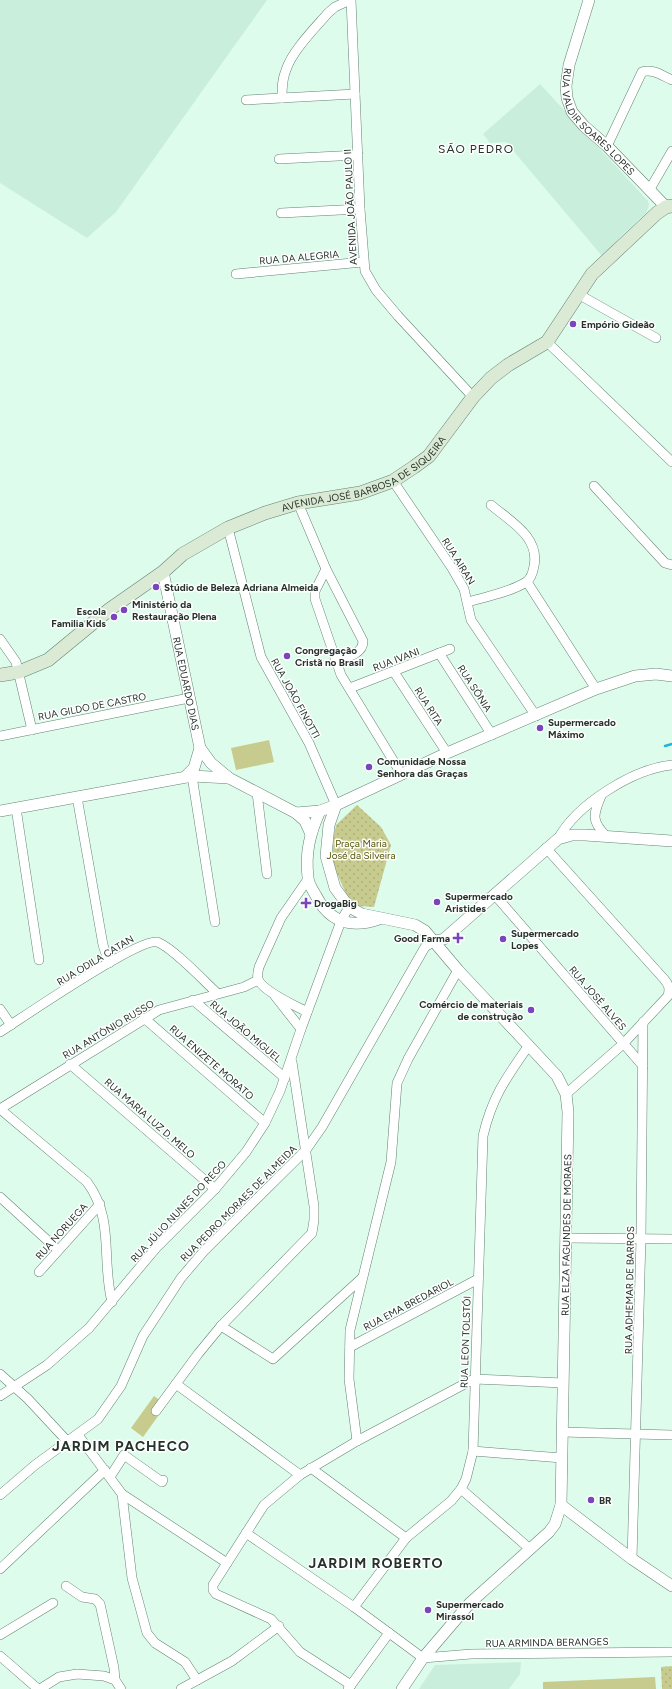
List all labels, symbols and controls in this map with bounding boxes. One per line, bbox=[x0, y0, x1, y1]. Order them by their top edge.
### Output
street label: RUA VALDIR SOARES LOPES bbox=[559, 67, 638, 178]
district label: SÃO PEDRO bbox=[438, 142, 514, 156]
street label: AVENIDA JOÃO PAULO II bbox=[341, 149, 360, 265]
street label: RUA DA ALEGRIA bbox=[259, 248, 340, 267]
place label: Empório Gideão bbox=[581, 318, 655, 331]
marker: Empório Gideão bbox=[568, 319, 578, 329]
street label: AVENIDA JOSÉ BARBOSA DE SIQUEIRA bbox=[280, 433, 449, 515]
street label: RUA AIRAN bbox=[439, 535, 478, 587]
place label: Stúdio de Beleza Adriana Almeida bbox=[164, 581, 318, 594]
marker: Stúdio de Beleza Adriana Almeida bbox=[151, 582, 161, 592]
place label: Ministério da Restauração Plena bbox=[132, 598, 217, 623]
place label: Escola Familia Kids bbox=[51, 605, 106, 630]
marker: Ministério da Restauração Plena bbox=[119, 605, 129, 615]
marker: Escola Familia Kids bbox=[109, 612, 119, 622]
street label: RUA EDUARDO DIAS bbox=[170, 636, 202, 732]
place label: Congregação Cristã no Brasil bbox=[295, 644, 364, 669]
street label: RUA IVANI bbox=[371, 645, 421, 674]
marker: Congregação Cristã no Brasil bbox=[282, 651, 292, 661]
street label: RUA JOÃO FINOTTI bbox=[268, 656, 323, 741]
street label: RUA SÔNIA bbox=[455, 662, 495, 715]
street label: RUA RITA bbox=[411, 685, 446, 728]
street label: RUA GILDO DE CASTRO bbox=[37, 690, 148, 723]
place label: Supermercado Máximo bbox=[548, 716, 616, 741]
marker: Supermercado Máximo bbox=[535, 723, 545, 733]
place label: Comunidade Nossa Senhora das Graças bbox=[377, 755, 468, 780]
marker: Comunidade Nossa Senhora das Graças bbox=[364, 762, 374, 772]
park label: Praça Maria José da Silveira bbox=[327, 837, 395, 862]
place label: Supermercado Aristides bbox=[445, 890, 513, 915]
place label: DrogaBig bbox=[314, 897, 357, 910]
marker: Supermercado Aristides bbox=[432, 897, 442, 907]
marker: DrogaBig bbox=[301, 898, 311, 908]
place label: Supermercado Lopes bbox=[511, 927, 579, 952]
street label: RUA ODILA CATAN bbox=[54, 932, 136, 989]
place label: Good Farma bbox=[394, 932, 450, 945]
marker: Good Farma bbox=[453, 933, 463, 943]
marker: Supermercado Lopes bbox=[498, 934, 508, 944]
street label: RUA JOSÉ ALVES bbox=[566, 964, 629, 1033]
street label: RUA ANTÔNIO RUSSO bbox=[60, 997, 157, 1062]
street label: RUA JOÃO MIGUEL bbox=[207, 998, 285, 1066]
place label: Comércio de materiais de construção bbox=[419, 998, 523, 1023]
marker: Comércio de materiais de construção bbox=[526, 1005, 536, 1015]
street label: RUA ENIZETE MORATO bbox=[167, 1022, 257, 1103]
street label: RUA MARIA LUZ D. MELO bbox=[102, 1076, 198, 1161]
street label: RUA PEDRO MORAES DE ALMEIDA bbox=[177, 1142, 299, 1264]
street label: RUA ELZA FAGUNDES DE MORAES bbox=[559, 1154, 574, 1316]
street label: RUA JÚLIO NUNES DO REGO bbox=[128, 1157, 229, 1265]
street label: RUA NORUEGA bbox=[33, 1200, 90, 1262]
street label: RUA ADHEMAR DE BARROS bbox=[622, 1226, 637, 1354]
street label: RUA EMA BREDARIOL bbox=[361, 1275, 456, 1334]
street label: RUA LEON TOLSTÓI bbox=[457, 1296, 474, 1388]
district label: JARDIM PACHECO bbox=[52, 1438, 190, 1455]
place label: BR bbox=[599, 1494, 612, 1507]
marker: BR bbox=[586, 1495, 596, 1505]
district label: JARDIM ROBERTO bbox=[309, 1555, 443, 1572]
place label: Supermercado Mirassol bbox=[436, 1598, 504, 1623]
marker: Supermercado Mirassol bbox=[423, 1605, 433, 1615]
street label: RUA ARMINDA BERANGES bbox=[485, 1635, 609, 1650]

